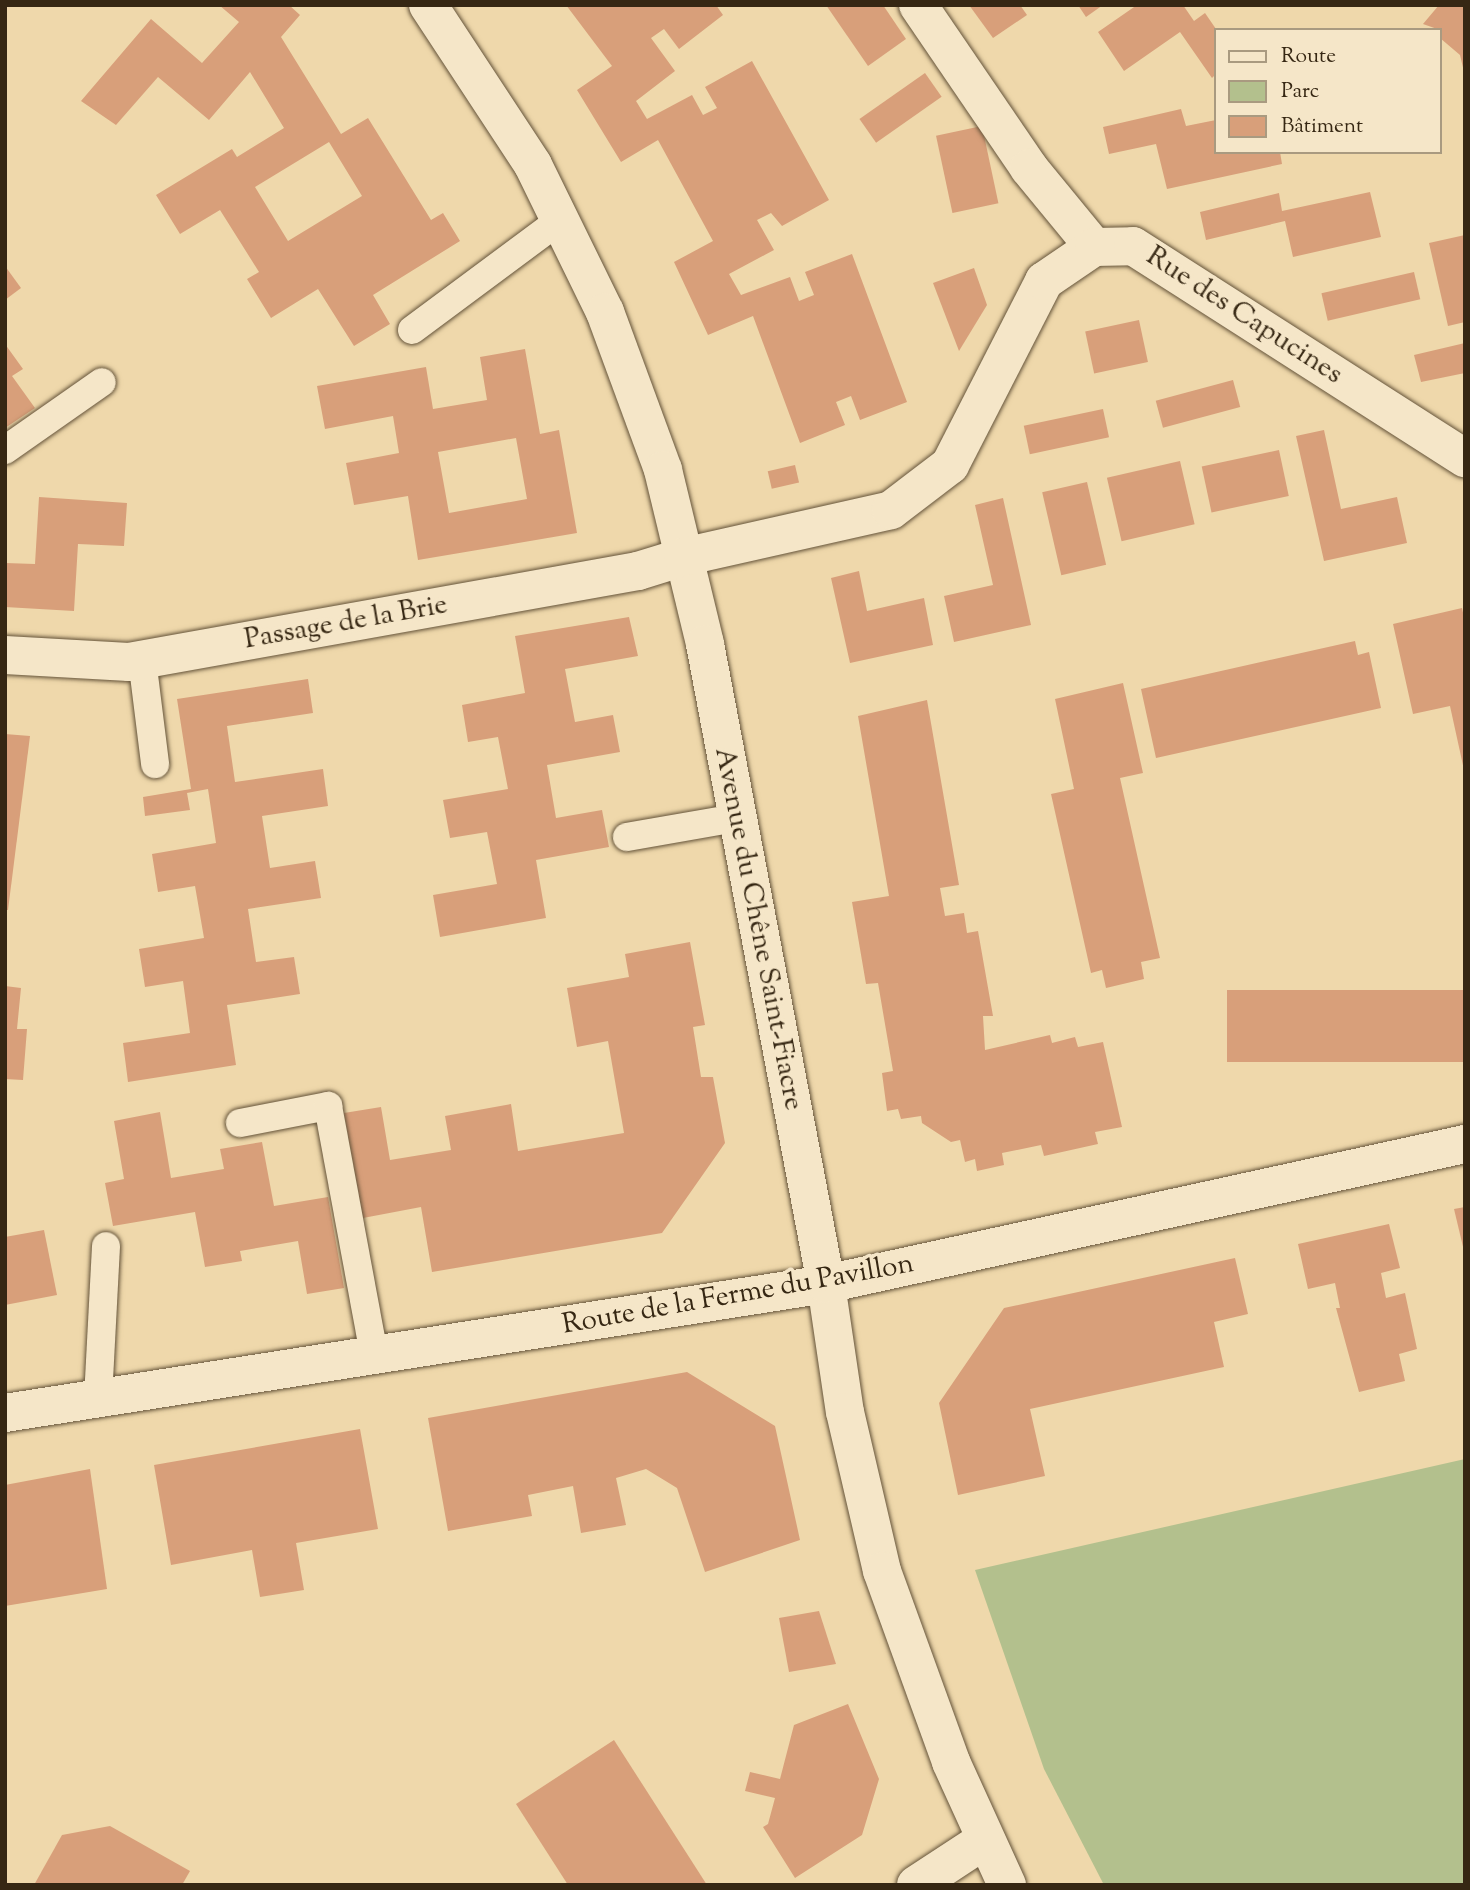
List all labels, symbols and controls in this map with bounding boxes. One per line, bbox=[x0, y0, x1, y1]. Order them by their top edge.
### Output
legend bbox=[1214, 28, 1442, 154]
text: Route bbox=[1281, 42, 1336, 72]
text: Parc bbox=[1281, 77, 1319, 107]
text: Bâtiment bbox=[1281, 112, 1363, 142]
street label: Rue des Capucines bbox=[1139, 240, 1349, 392]
street label: Passage de la Brie bbox=[242, 589, 450, 657]
street label: Avenue du Chêne Saint-Fiacre bbox=[706, 745, 810, 1113]
street label: Route de la Ferme du Pavillon bbox=[560, 1248, 916, 1342]

